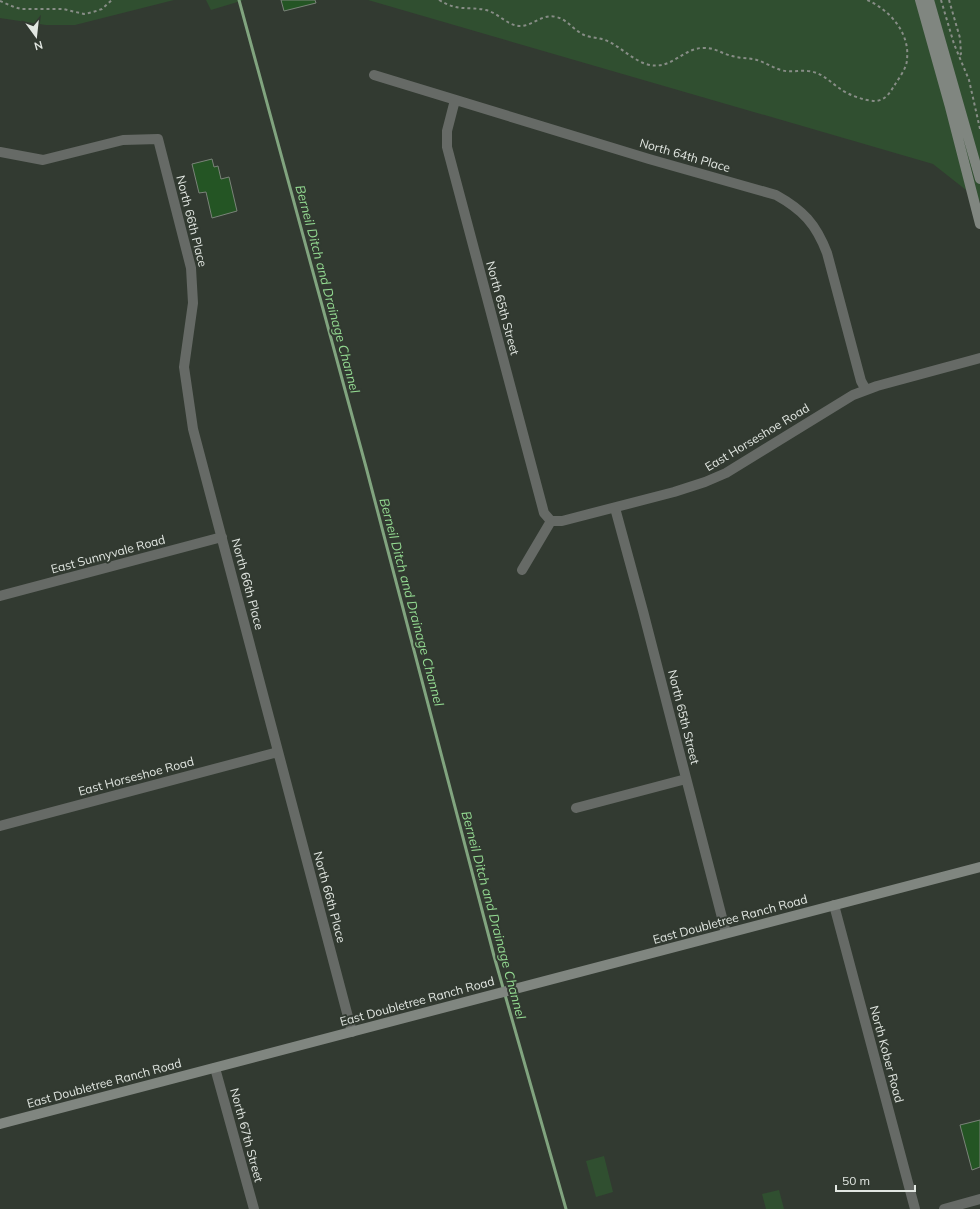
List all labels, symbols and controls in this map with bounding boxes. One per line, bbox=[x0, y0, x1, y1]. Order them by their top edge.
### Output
north arrow bbox=[16, 16, 56, 56]
text: N bbox=[33, 38, 44, 53]
street label: North 64th Place bbox=[638, 135, 732, 175]
street label: North 66th Place bbox=[173, 174, 211, 268]
water label: Berneil Ditch and Drainage Channel bbox=[292, 183, 364, 396]
street label: North 65th Street bbox=[483, 259, 523, 357]
street label: East Horseshoe Road bbox=[702, 400, 812, 474]
water label: Berneil Ditch and Drainage Channel bbox=[376, 496, 448, 709]
street label: East Sunnyvale Road bbox=[49, 532, 167, 576]
street label: North 66th Place bbox=[229, 537, 267, 631]
street label: North 65th Street bbox=[665, 668, 703, 766]
street label: East Horseshoe Road bbox=[77, 753, 195, 799]
water label: Berneil Ditch and Drainage Channel bbox=[458, 809, 530, 1022]
street label: North 66th Place bbox=[311, 850, 349, 944]
street label: East Doubletree Ranch Road bbox=[651, 891, 809, 947]
street label: East Doubletree Ranch Road bbox=[338, 973, 496, 1029]
street label: North Kober Road bbox=[867, 1004, 907, 1104]
street label: East Doubletree Ranch Road bbox=[25, 1055, 183, 1111]
street label: North 67th Street bbox=[227, 1086, 267, 1184]
scale bar bbox=[836, 1167, 915, 1193]
text: 50 m bbox=[842, 1173, 870, 1188]

